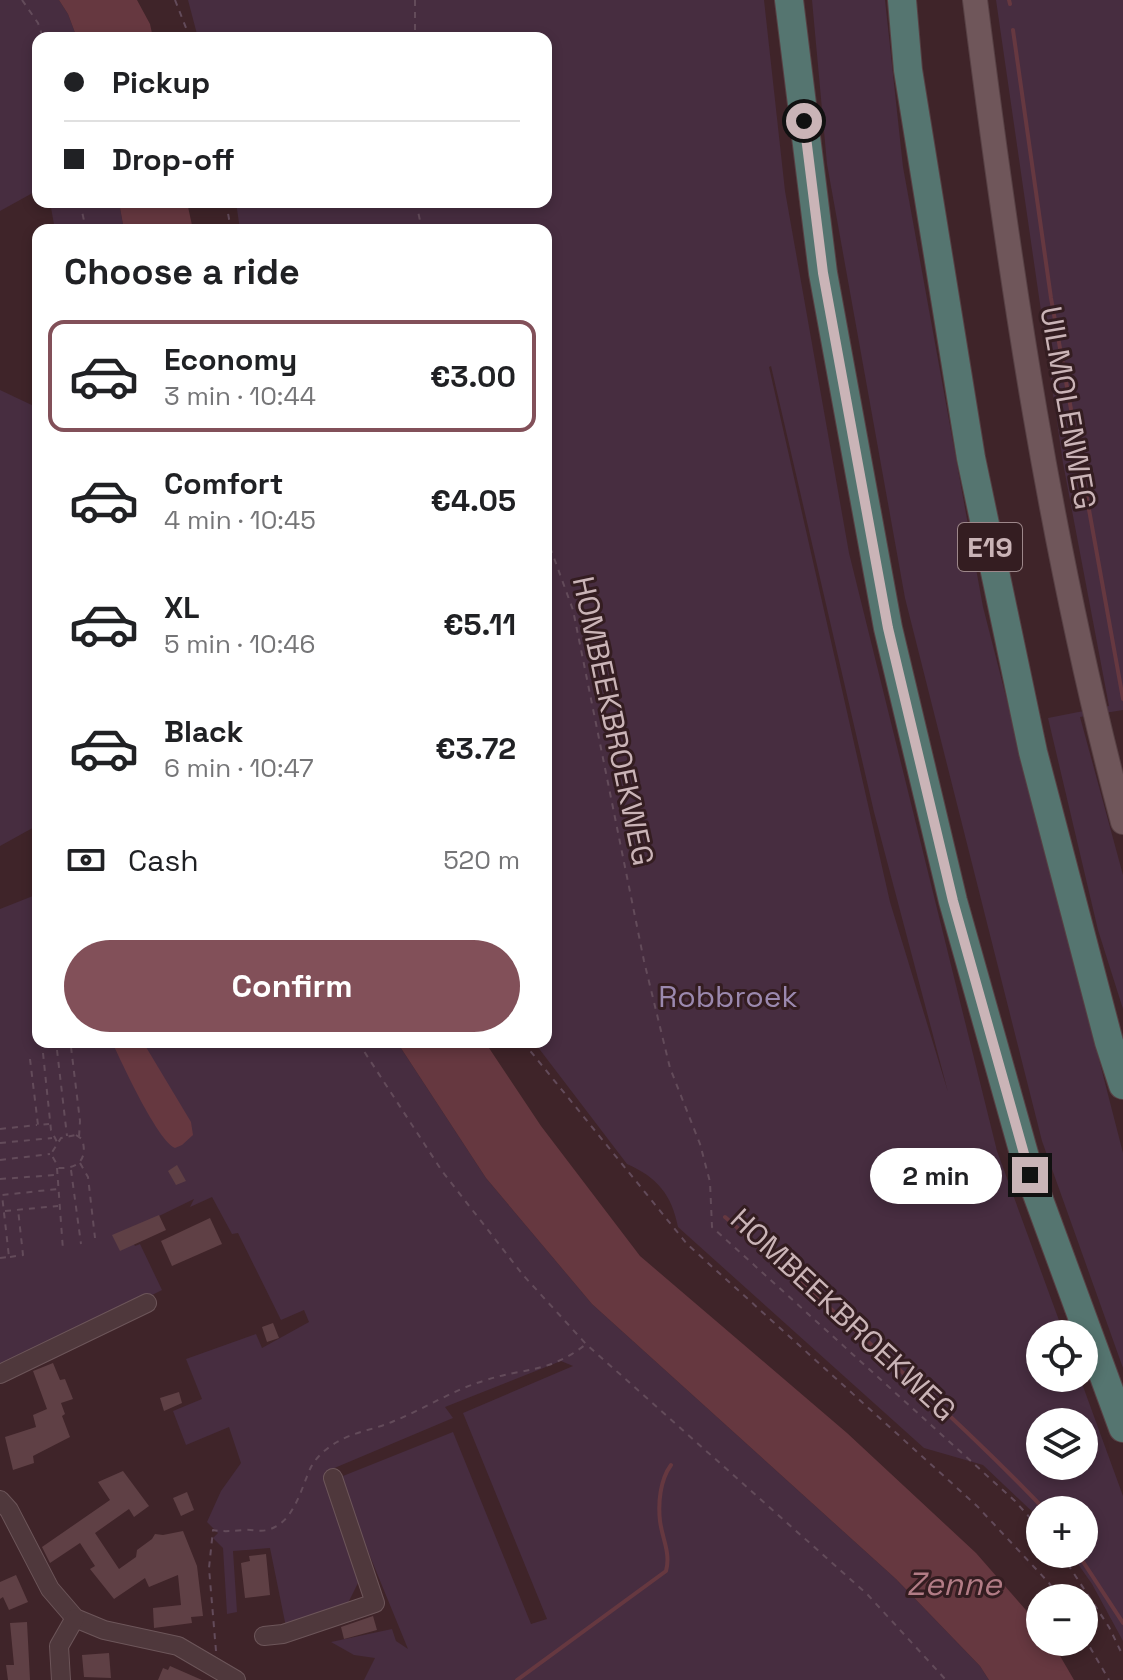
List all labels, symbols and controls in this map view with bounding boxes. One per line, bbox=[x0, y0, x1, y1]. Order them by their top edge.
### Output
text: Pickup bbox=[112, 63, 210, 102]
route start bbox=[786, 103, 822, 139]
text: Drop-off bbox=[112, 140, 235, 179]
text: Choose a ride bbox=[64, 249, 300, 295]
street label: UILMOLENWEG bbox=[1031, 303, 1106, 513]
icon: car bbox=[68, 340, 140, 412]
text: Economy bbox=[164, 340, 297, 379]
text: €3.00 bbox=[430, 357, 516, 396]
text: 3 min · 10:44 bbox=[164, 379, 316, 413]
icon: car bbox=[68, 464, 140, 536]
text: Comfort bbox=[164, 464, 283, 503]
text: €4.05 bbox=[431, 481, 516, 520]
text: 4 min · 10:45 bbox=[164, 503, 316, 537]
road number: E19 bbox=[958, 523, 1022, 571]
street label: HOMBEEKBROEKWEG bbox=[564, 573, 663, 869]
icon: car bbox=[68, 588, 140, 660]
text: XL bbox=[164, 588, 200, 627]
text: €5.11 bbox=[443, 605, 516, 644]
text: 5 min · 10:46 bbox=[164, 627, 315, 661]
icon: car bbox=[68, 712, 140, 784]
text: Black bbox=[164, 712, 243, 751]
text: €3.72 bbox=[435, 729, 516, 768]
text: 6 min · 10:47 bbox=[164, 751, 314, 785]
icon: cash bbox=[64, 838, 108, 882]
text: Cash bbox=[128, 841, 199, 880]
text: 520 m bbox=[443, 843, 520, 877]
button: Confirm bbox=[64, 940, 520, 1032]
park label: Robbroek bbox=[658, 977, 798, 1016]
callout: 2 min bbox=[870, 1147, 1002, 1203]
route end bbox=[1012, 1157, 1048, 1193]
text: 2 min bbox=[902, 1159, 970, 1193]
street label: HOMBEEKBROEKWEG bbox=[722, 1200, 964, 1429]
map controls bbox=[1026, 1320, 1098, 1656]
button: locate bbox=[1026, 1320, 1098, 1392]
button: layers bbox=[1026, 1408, 1098, 1480]
button: + bbox=[1026, 1496, 1098, 1568]
water label: Zenne bbox=[906, 1564, 1003, 1604]
button: − bbox=[1026, 1584, 1098, 1656]

